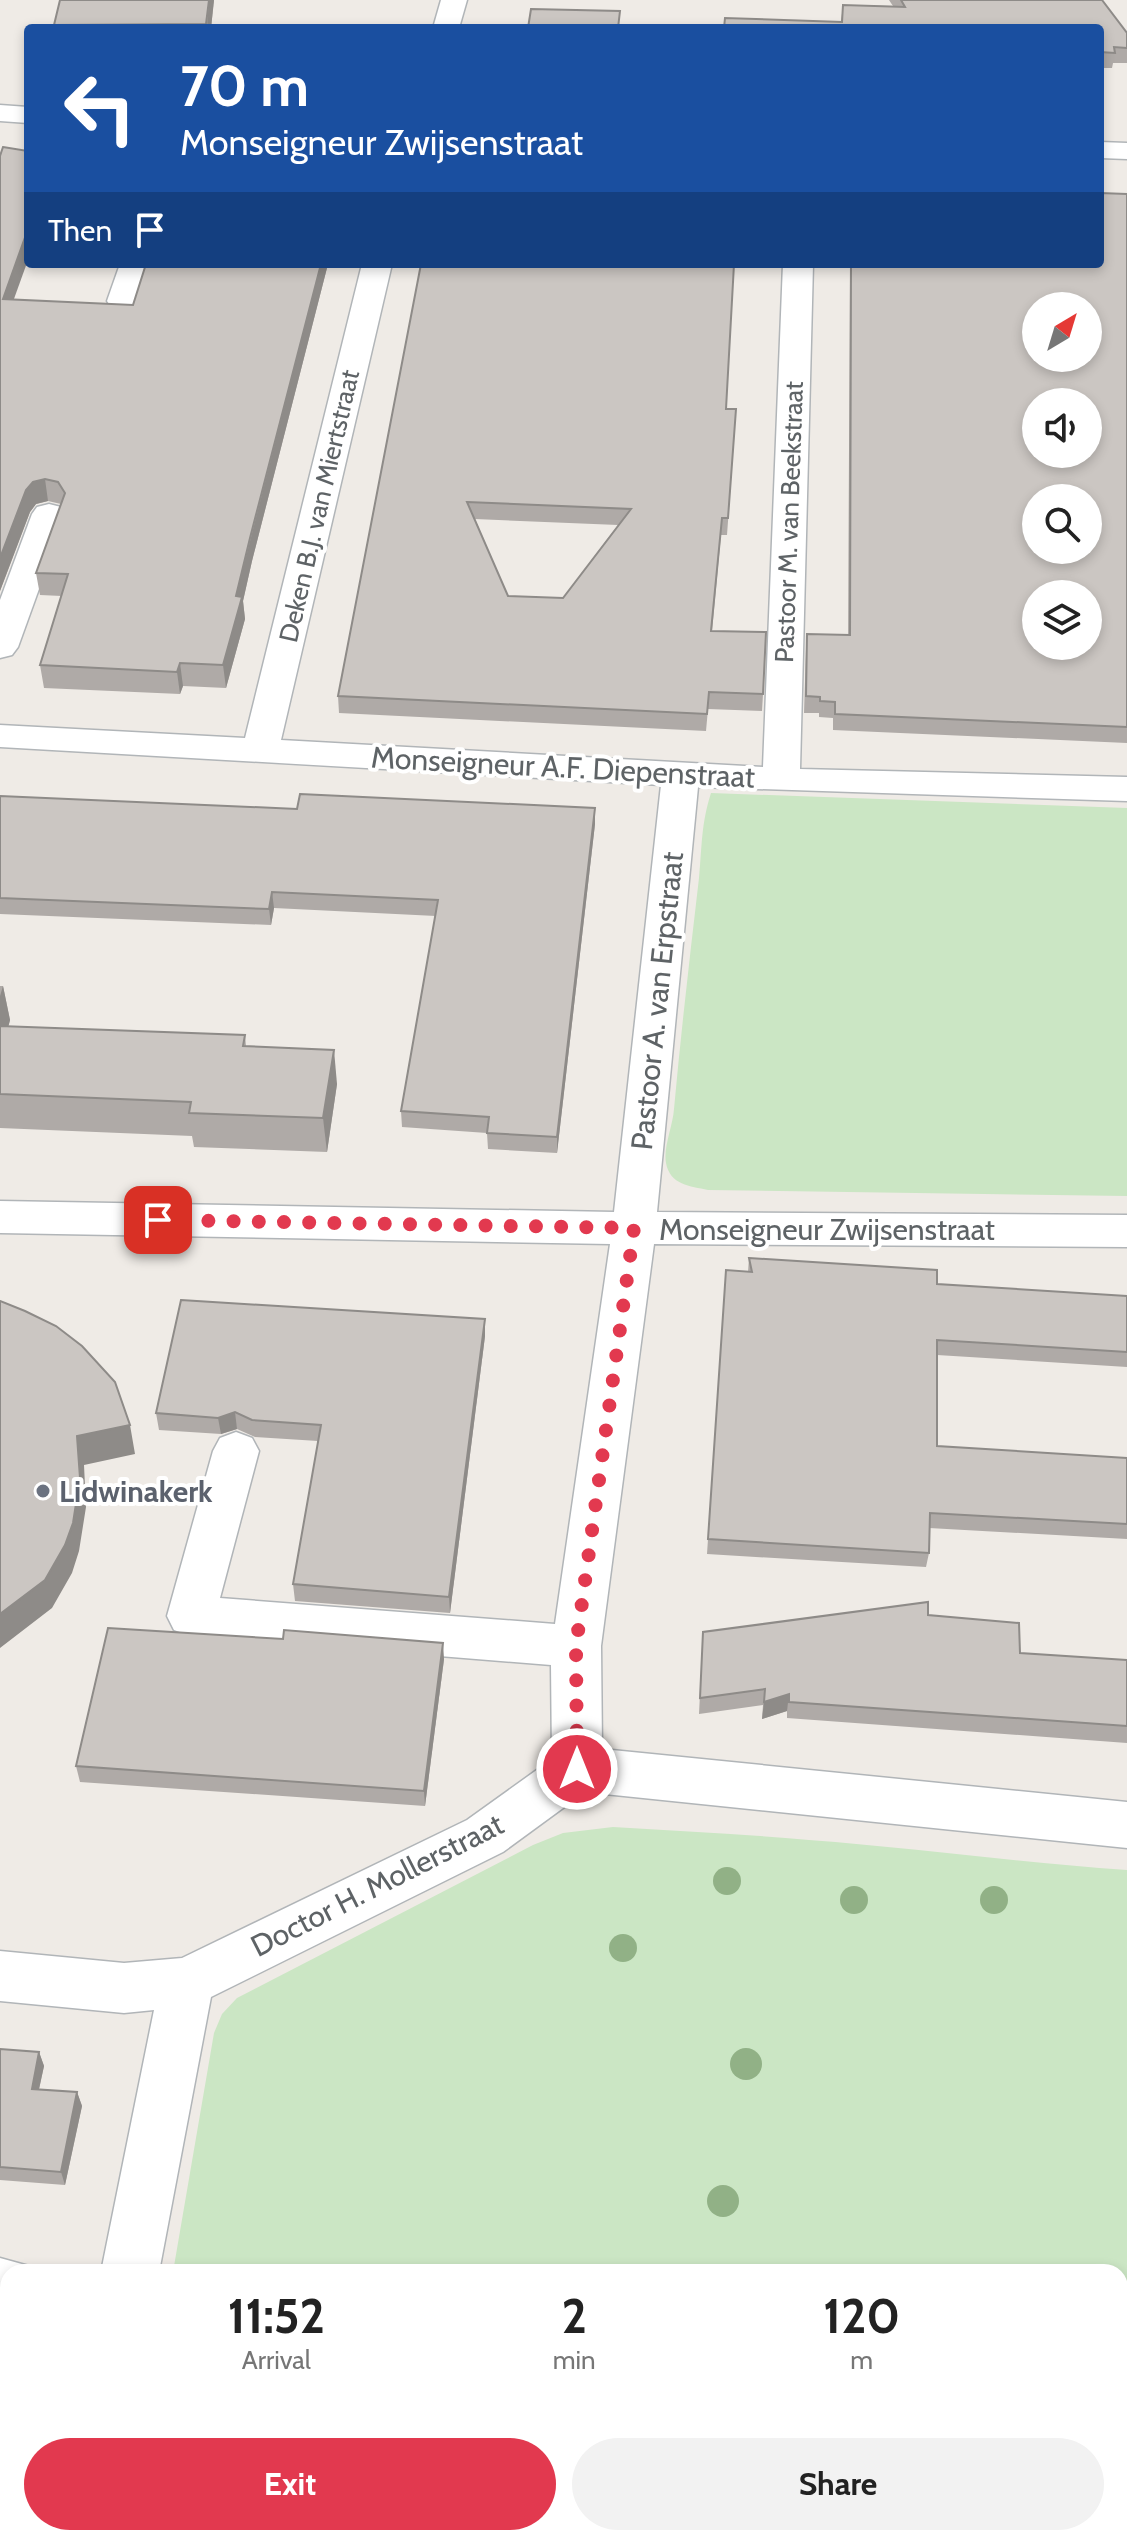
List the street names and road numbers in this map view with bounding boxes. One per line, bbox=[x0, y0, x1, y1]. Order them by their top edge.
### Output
street label: Deken B.J. van Miertstraat bbox=[272, 366, 366, 645]
street label: Pastoor M. van Beekstraat bbox=[768, 380, 810, 663]
street label: Monseigneur A.F. Diepenstraat bbox=[370, 738, 756, 796]
street label: Pastoor A. van Erpstraat bbox=[623, 850, 691, 1152]
street label: Monseigneur Zwijsenstraat bbox=[659, 1211, 995, 1248]
street label: Doctor H. Mollerstraat bbox=[245, 1805, 509, 1965]

